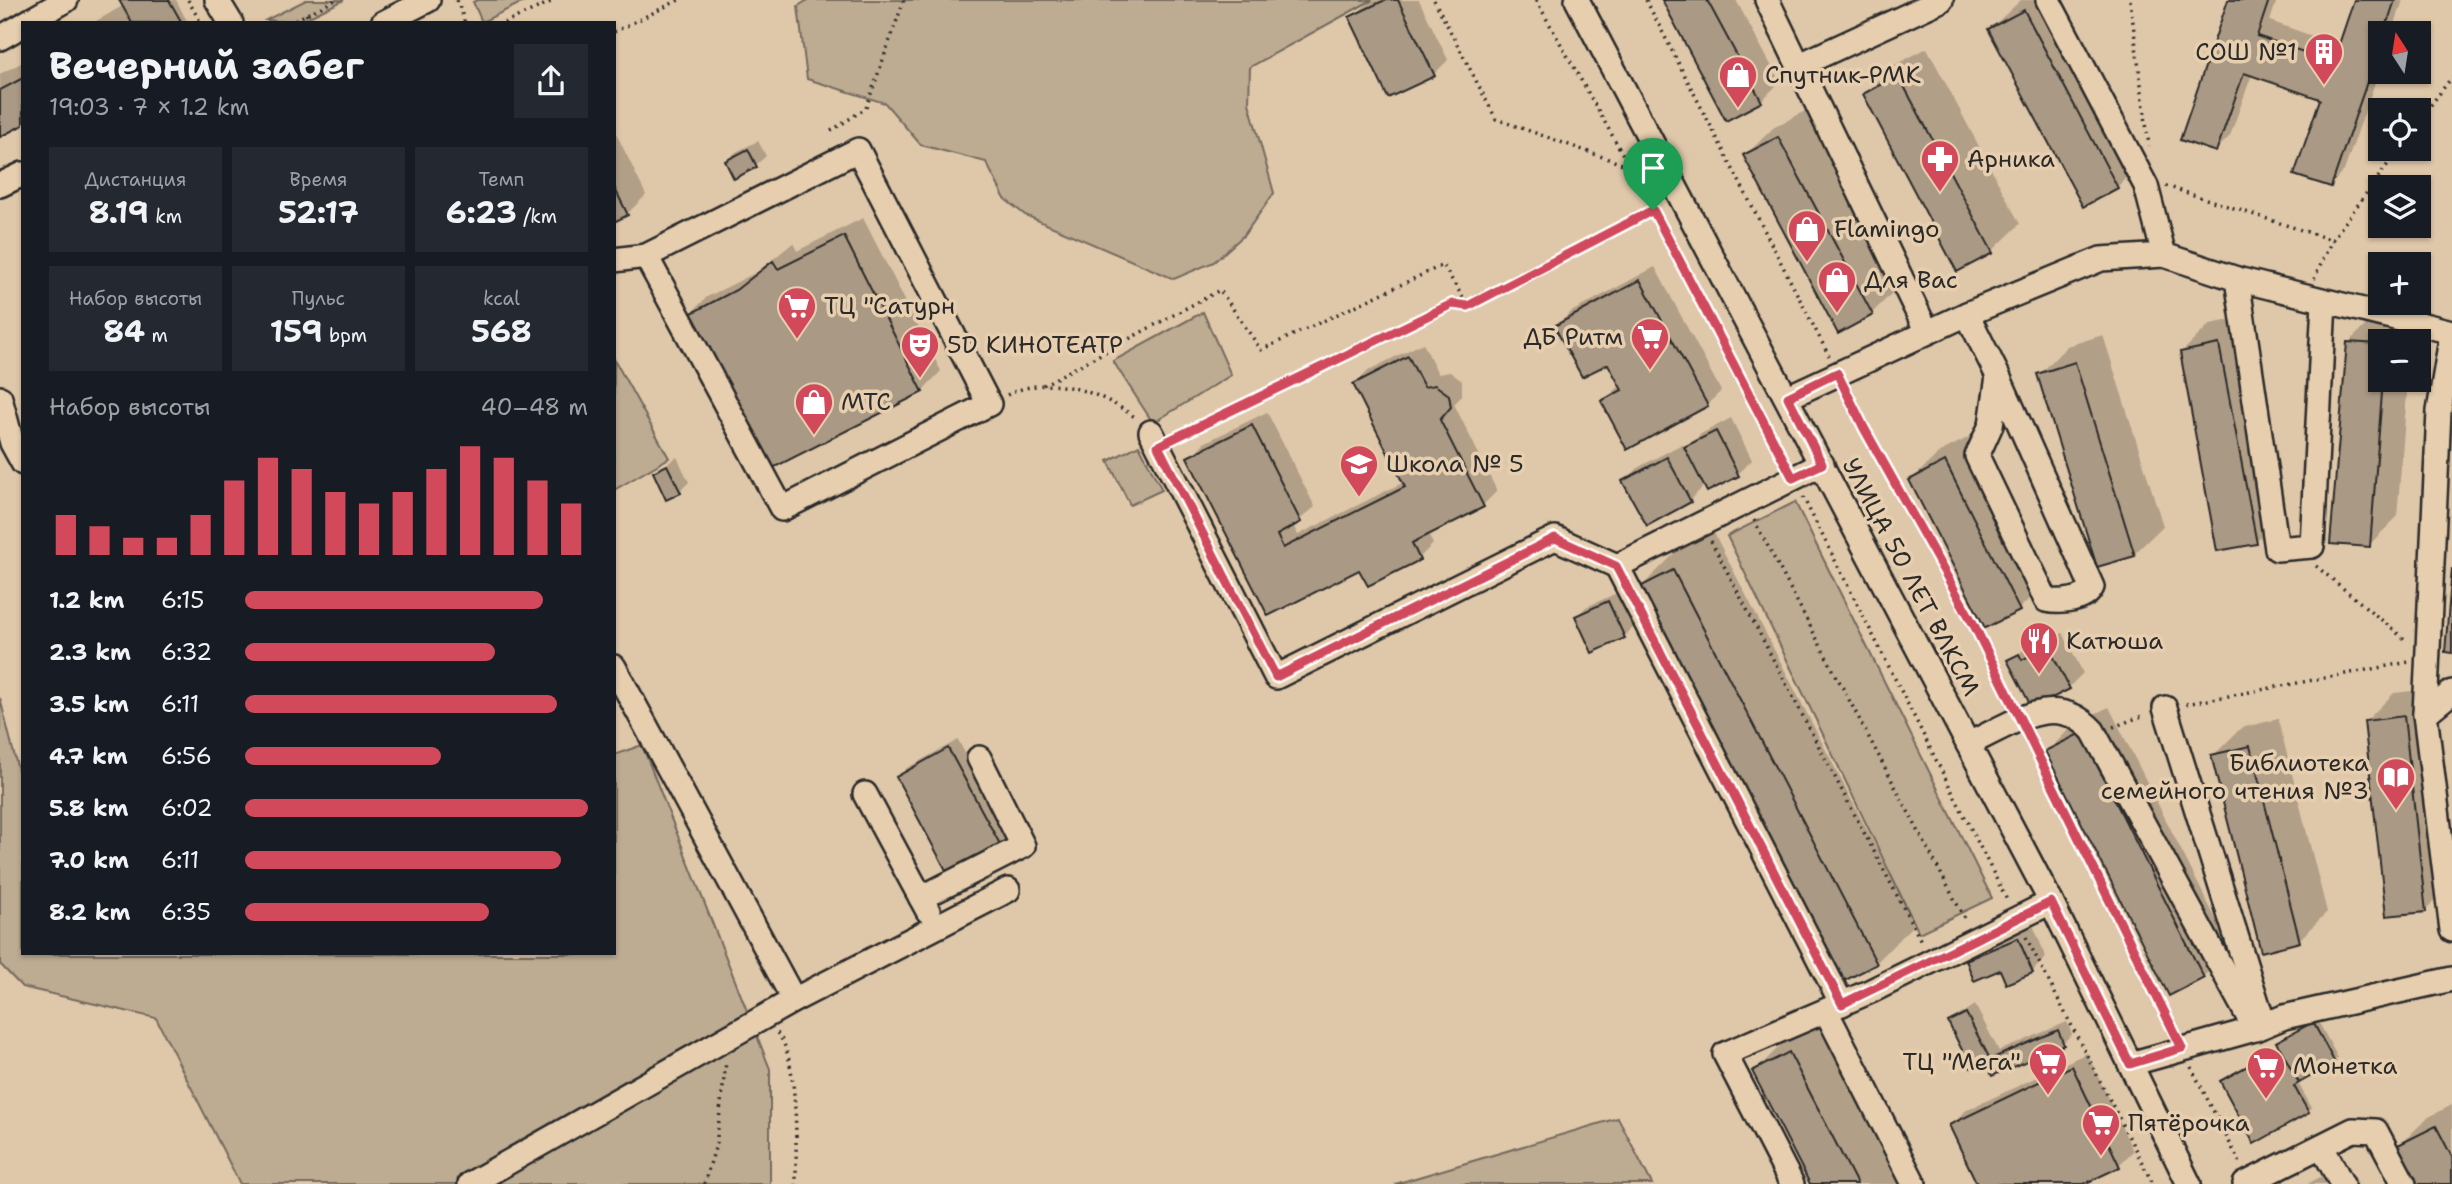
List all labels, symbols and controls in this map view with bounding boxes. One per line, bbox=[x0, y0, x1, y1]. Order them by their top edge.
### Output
north arrow bbox=[2368, 21, 2431, 84]
map controls bbox=[2368, 21, 2431, 392]
building icon: СОШ №1 bbox=[2303, 31, 2345, 86]
place label: СОШ №1 bbox=[2195, 36, 2297, 68]
text: Вечерний забег bbox=[49, 40, 364, 91]
button: share bbox=[514, 44, 588, 118]
shop icon: Спутник-РМК bbox=[1717, 54, 1759, 109]
place label: Спутник-РМК bbox=[1765, 59, 1922, 91]
text: 19:03 · 7 × 1.2 km bbox=[49, 92, 249, 122]
button: locate bbox=[2368, 98, 2431, 161]
pin bbox=[1623, 138, 1683, 210]
pharmacy icon: Арника bbox=[1919, 138, 1961, 193]
place label: Арника bbox=[1967, 143, 2055, 175]
icon: arrive bbox=[1634, 149, 1672, 187]
text: Дистанция bbox=[85, 167, 186, 192]
text: Время bbox=[290, 167, 347, 192]
text: Темп bbox=[479, 167, 524, 192]
button: layers bbox=[2368, 175, 2431, 238]
text: 8.19 bbox=[89, 192, 149, 233]
text: 52:17 bbox=[278, 192, 359, 233]
text: 6:23 bbox=[446, 192, 517, 233]
text: km bbox=[149, 204, 182, 229]
text: /km bbox=[517, 204, 557, 229]
shop icon: Flamingo bbox=[1786, 208, 1828, 263]
place label: Flamingo bbox=[1834, 213, 1940, 245]
button: + bbox=[2368, 252, 2431, 315]
shop icon: Для Вас bbox=[1816, 259, 1858, 314]
place label: Для Вас bbox=[1864, 264, 1958, 296]
supermarket icon: ТЦ "Сатурн bbox=[776, 285, 818, 340]
text: Набор высоты bbox=[69, 286, 202, 311]
text: Пульс bbox=[292, 286, 345, 311]
text: kcal bbox=[483, 286, 520, 311]
place label: ТЦ "Сатурн bbox=[824, 290, 955, 322]
text: 84 bbox=[103, 311, 145, 352]
text: 159 bbox=[270, 311, 322, 352]
text: 568 bbox=[471, 311, 532, 352]
supermarket icon: ДБ Ритм bbox=[1629, 316, 1671, 371]
place label: ДБ Ритм bbox=[1523, 321, 1623, 353]
text: m bbox=[145, 323, 168, 348]
text: bpm bbox=[322, 323, 367, 348]
theatre icon: 5D КИНОТЕАТР bbox=[899, 324, 941, 379]
place label: 5D КИНОТЕАТР bbox=[947, 329, 1123, 361]
button: − bbox=[2368, 329, 2431, 392]
shop icon: МТС bbox=[793, 381, 835, 436]
place label: МТС bbox=[841, 386, 891, 418]
text: Набор высоты bbox=[49, 392, 210, 422]
text: 40–48 m bbox=[481, 392, 588, 422]
school or university icon: Школа № 5 bbox=[1338, 443, 1380, 498]
place label: Школа № 5 bbox=[1386, 448, 1524, 480]
street label: УЛИЦА 50 ЛЕТ ВЛКСМ bbox=[1835, 452, 1987, 702]
text: 1.2 km bbox=[49, 585, 125, 615]
text: 6:15 bbox=[161, 585, 204, 615]
restaurant icon: Катюша bbox=[2018, 620, 2060, 675]
place label: Катюша bbox=[2066, 625, 2163, 657]
text: 2.3 km bbox=[49, 637, 131, 667]
text: 6:32 bbox=[161, 637, 212, 667]
text: 3.5 km bbox=[49, 689, 129, 719]
text: 6:11 bbox=[161, 689, 199, 719]
text: 4.7 km bbox=[49, 741, 128, 771]
text: 6:56 bbox=[161, 741, 212, 771]
place label: Библиотека семейного чтения №3 bbox=[2101, 747, 2369, 807]
library icon: Библиотека семейного чтения №3 bbox=[2375, 756, 2417, 811]
text: 5.8 km bbox=[49, 793, 128, 823]
text: 6:02 bbox=[161, 793, 213, 823]
text: 7.0 km bbox=[49, 845, 129, 875]
text: 6:11 bbox=[161, 845, 199, 875]
text: 8.2 km bbox=[49, 897, 130, 927]
text: 6:35 bbox=[161, 897, 211, 927]
supermarket icon: ТЦ "Мега" bbox=[2027, 1041, 2069, 1096]
supermarket icon: Монетка bbox=[2245, 1045, 2287, 1100]
place label: ТЦ "Мега" bbox=[1903, 1046, 2021, 1078]
place label: Монетка bbox=[2293, 1050, 2397, 1082]
supermarket icon: Пятёрочка bbox=[2080, 1102, 2122, 1157]
place label: Пятёрочка bbox=[2128, 1107, 2250, 1139]

